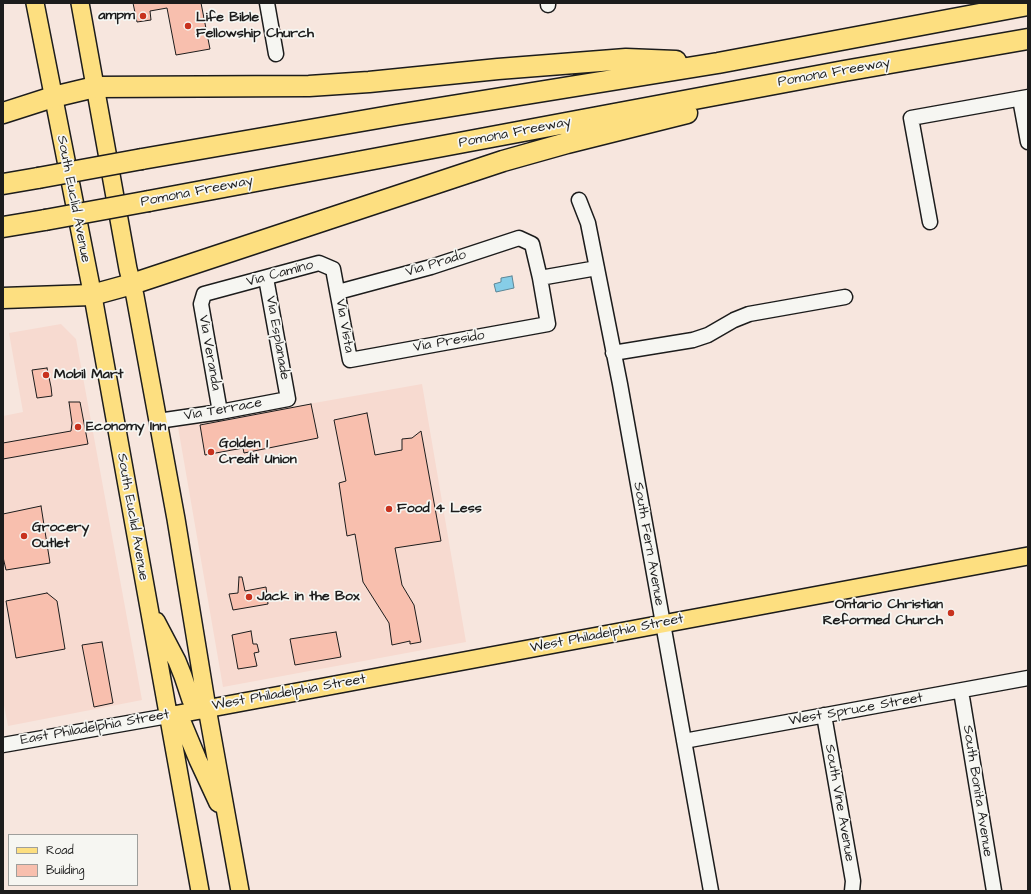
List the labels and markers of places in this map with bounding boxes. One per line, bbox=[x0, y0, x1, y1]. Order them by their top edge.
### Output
place label: ampm bbox=[98, 8, 135, 24]
place label: Life Bible Fellowship Church bbox=[196, 10, 314, 42]
marker: ampm bbox=[138, 11, 148, 21]
marker: Life Bible Fellowship Church bbox=[183, 21, 193, 31]
place label: Mobil Mart bbox=[54, 367, 123, 383]
marker: Mobil Mart bbox=[41, 370, 51, 380]
place label: Economy Inn bbox=[86, 419, 166, 435]
marker: Economy Inn bbox=[73, 422, 83, 432]
place label: Golden 1 Credit Union bbox=[219, 436, 297, 468]
marker: Golden 1 Credit Union bbox=[206, 447, 216, 457]
place label: Food 4 Less bbox=[397, 501, 482, 517]
marker: Food 4 Less bbox=[384, 504, 394, 514]
place label: Grocery Outlet bbox=[32, 520, 89, 552]
marker: Grocery Outlet bbox=[19, 531, 29, 541]
place label: Jack in the Box bbox=[257, 589, 360, 605]
marker: Jack in the Box bbox=[244, 592, 254, 602]
place label: Ontario Christian Reformed Church bbox=[823, 597, 943, 630]
marker: Ontario Christian Reformed Church bbox=[946, 608, 956, 618]

